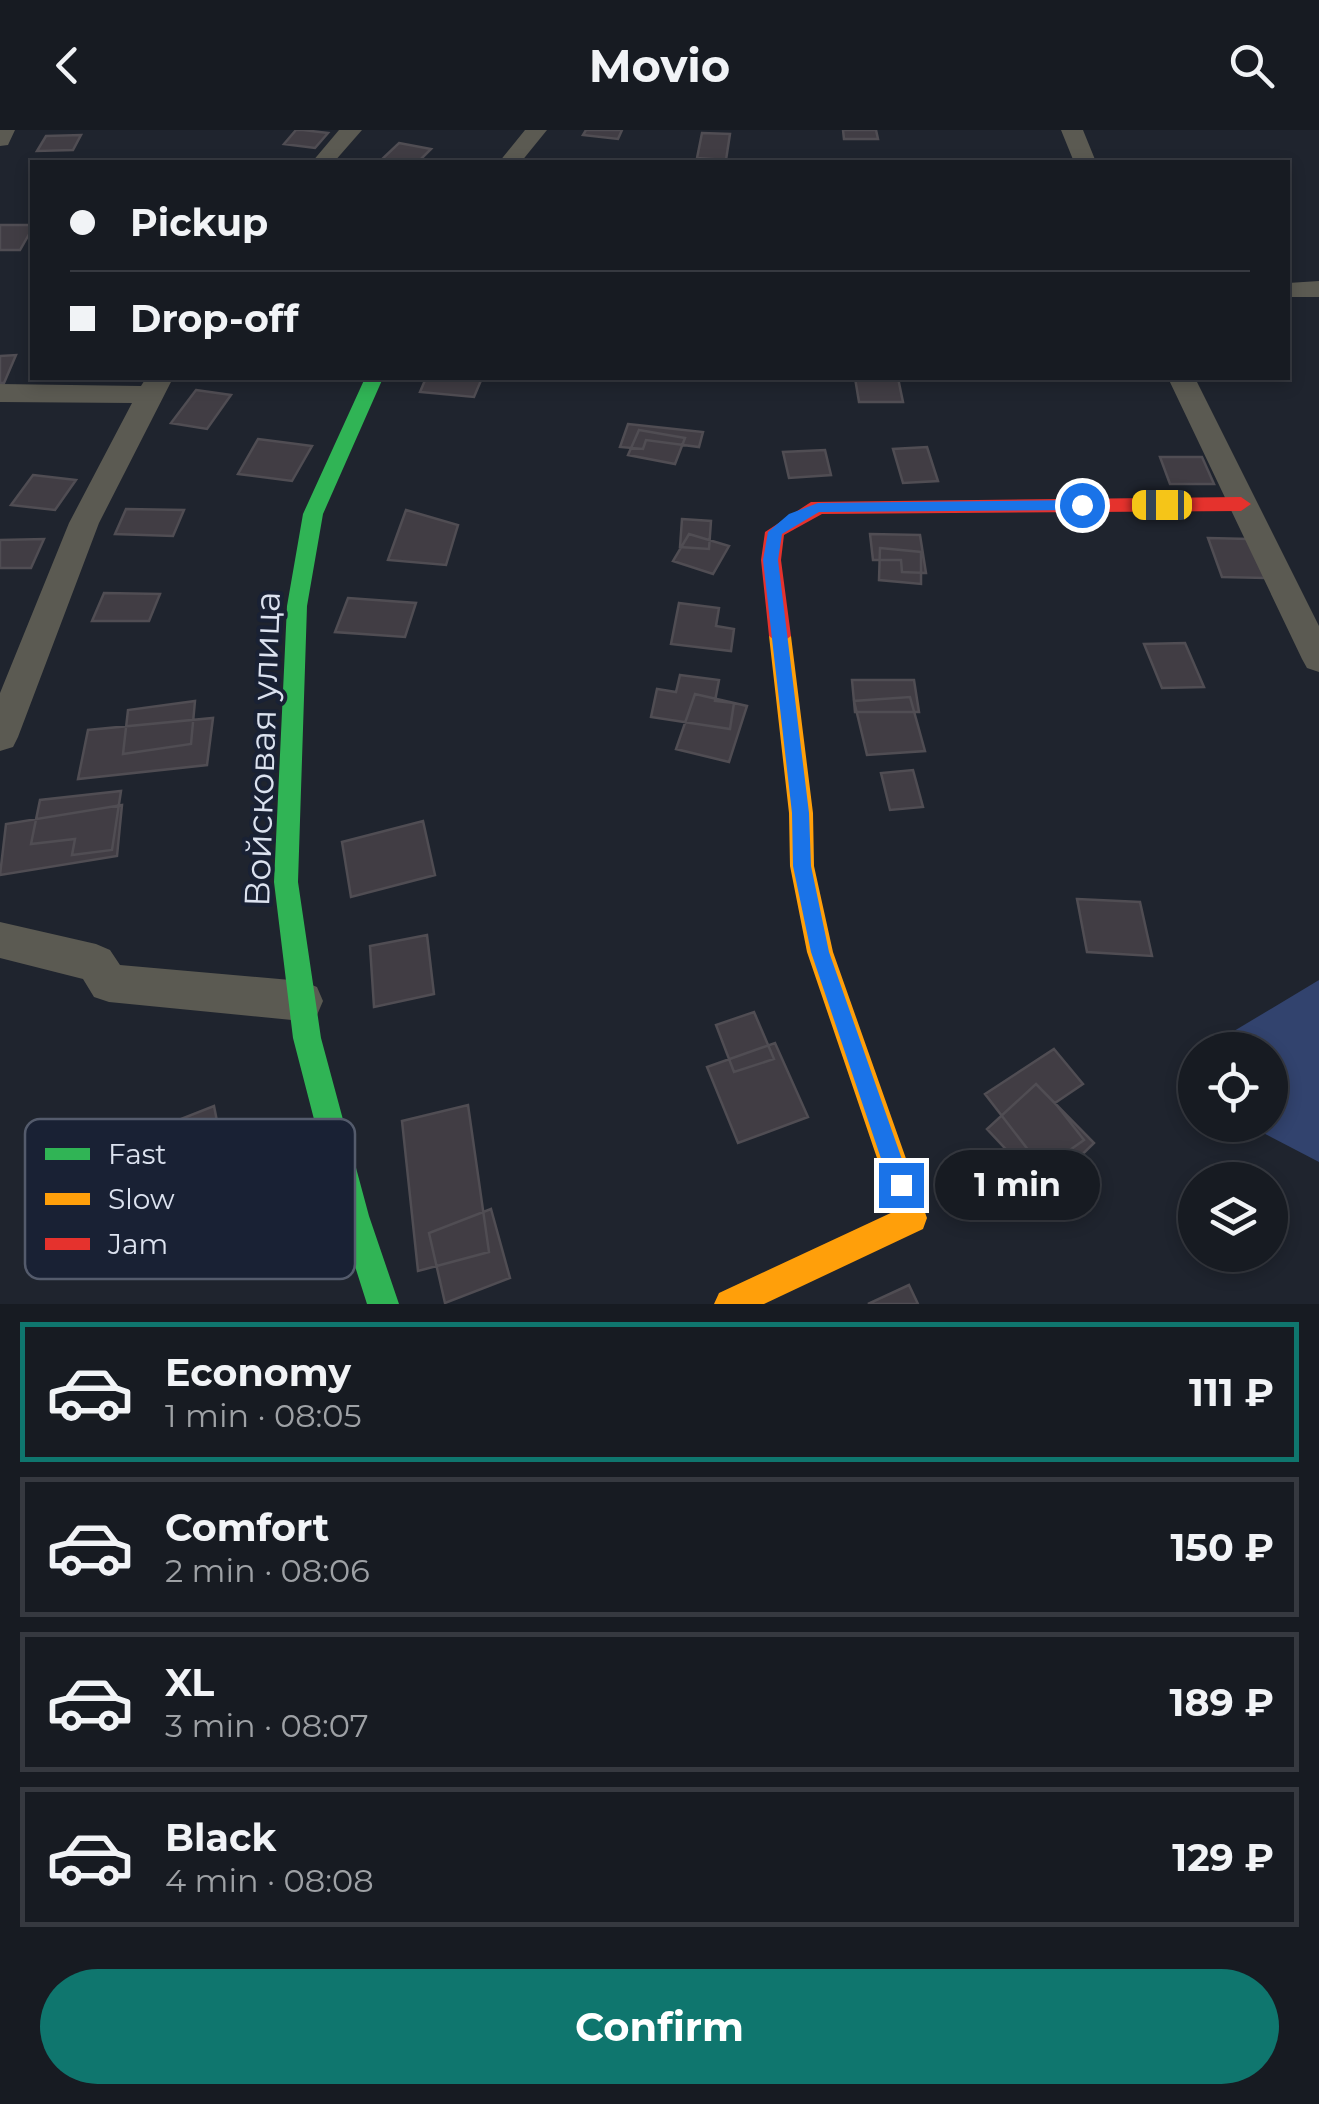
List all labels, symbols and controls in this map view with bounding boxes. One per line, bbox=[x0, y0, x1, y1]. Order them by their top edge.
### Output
icon: back bbox=[40, 38, 95, 93]
text: Movio bbox=[589, 38, 730, 93]
icon: search bbox=[1224, 38, 1279, 93]
text: Pickup bbox=[130, 199, 268, 246]
text: Drop-off bbox=[130, 295, 299, 342]
route start bbox=[1060, 483, 1105, 528]
car bbox=[1132, 490, 1192, 520]
street label: Войсковая улица bbox=[235, 591, 289, 907]
map controls bbox=[1178, 1032, 1288, 1272]
button: locate bbox=[1178, 1032, 1288, 1142]
legend bbox=[25, 1119, 355, 1279]
text: Fast bbox=[108, 1137, 167, 1171]
callout: 1 min bbox=[936, 1150, 1101, 1220]
button: layers bbox=[1178, 1162, 1288, 1272]
route end bbox=[879, 1163, 924, 1208]
text: 1 min bbox=[974, 1165, 1061, 1204]
text: Slow bbox=[108, 1182, 175, 1216]
text: Jam bbox=[107, 1227, 168, 1261]
icon: car bbox=[45, 1347, 135, 1437]
text: Economy bbox=[165, 1349, 351, 1396]
text: 111 ₽ bbox=[1189, 1369, 1274, 1416]
text: 1 min · 08:05 bbox=[165, 1396, 362, 1435]
icon: car bbox=[45, 1502, 135, 1592]
text: Comfort bbox=[165, 1504, 329, 1551]
text: 150 ₽ bbox=[1170, 1524, 1274, 1571]
text: 2 min · 08:06 bbox=[165, 1551, 370, 1590]
icon: car bbox=[45, 1657, 135, 1747]
text: XL bbox=[165, 1659, 214, 1706]
text: 189 ₽ bbox=[1170, 1679, 1274, 1726]
text: 3 min · 08:07 bbox=[165, 1706, 369, 1745]
icon: car bbox=[45, 1812, 135, 1902]
text: Black bbox=[165, 1814, 276, 1861]
text: 129 ₽ bbox=[1172, 1834, 1274, 1881]
text: 4 min · 08:08 bbox=[165, 1861, 374, 1900]
button: Confirm bbox=[40, 1969, 1279, 2084]

